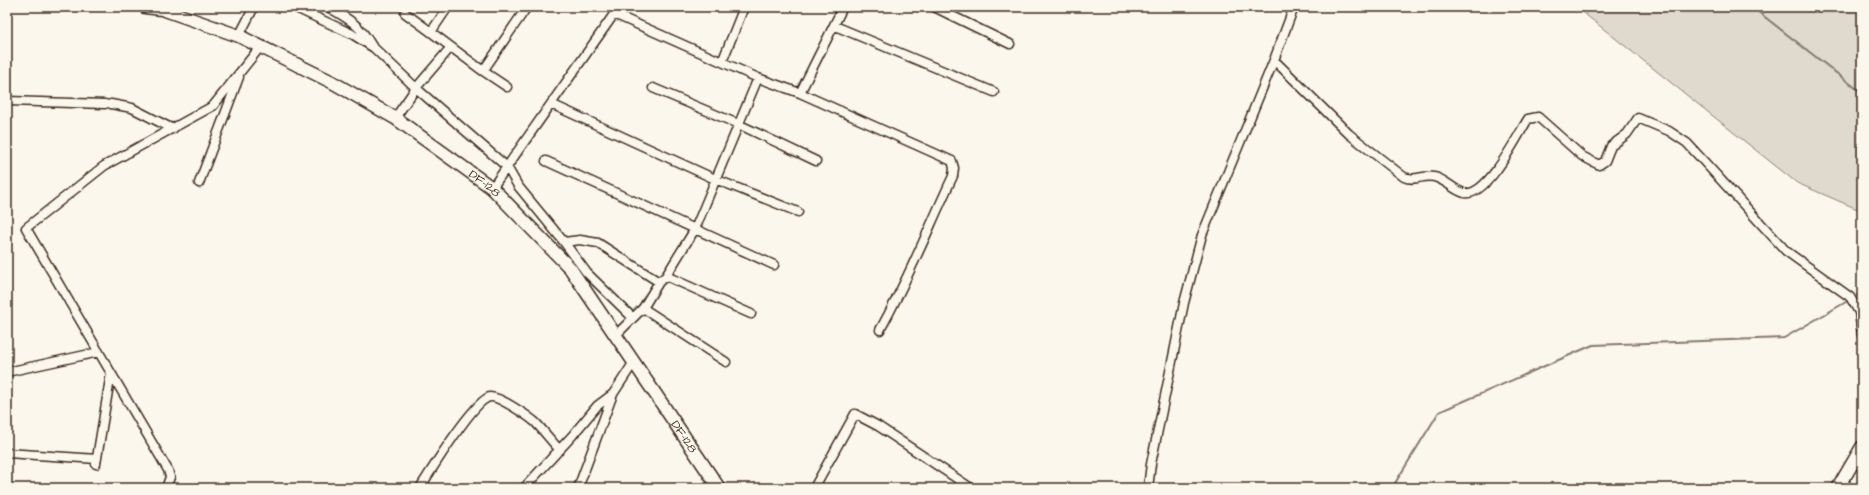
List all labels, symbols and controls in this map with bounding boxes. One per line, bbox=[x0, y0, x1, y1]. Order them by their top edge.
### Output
street label: DF-128 bbox=[465, 166, 504, 201]
street label: DF-128 bbox=[667, 417, 701, 457]

